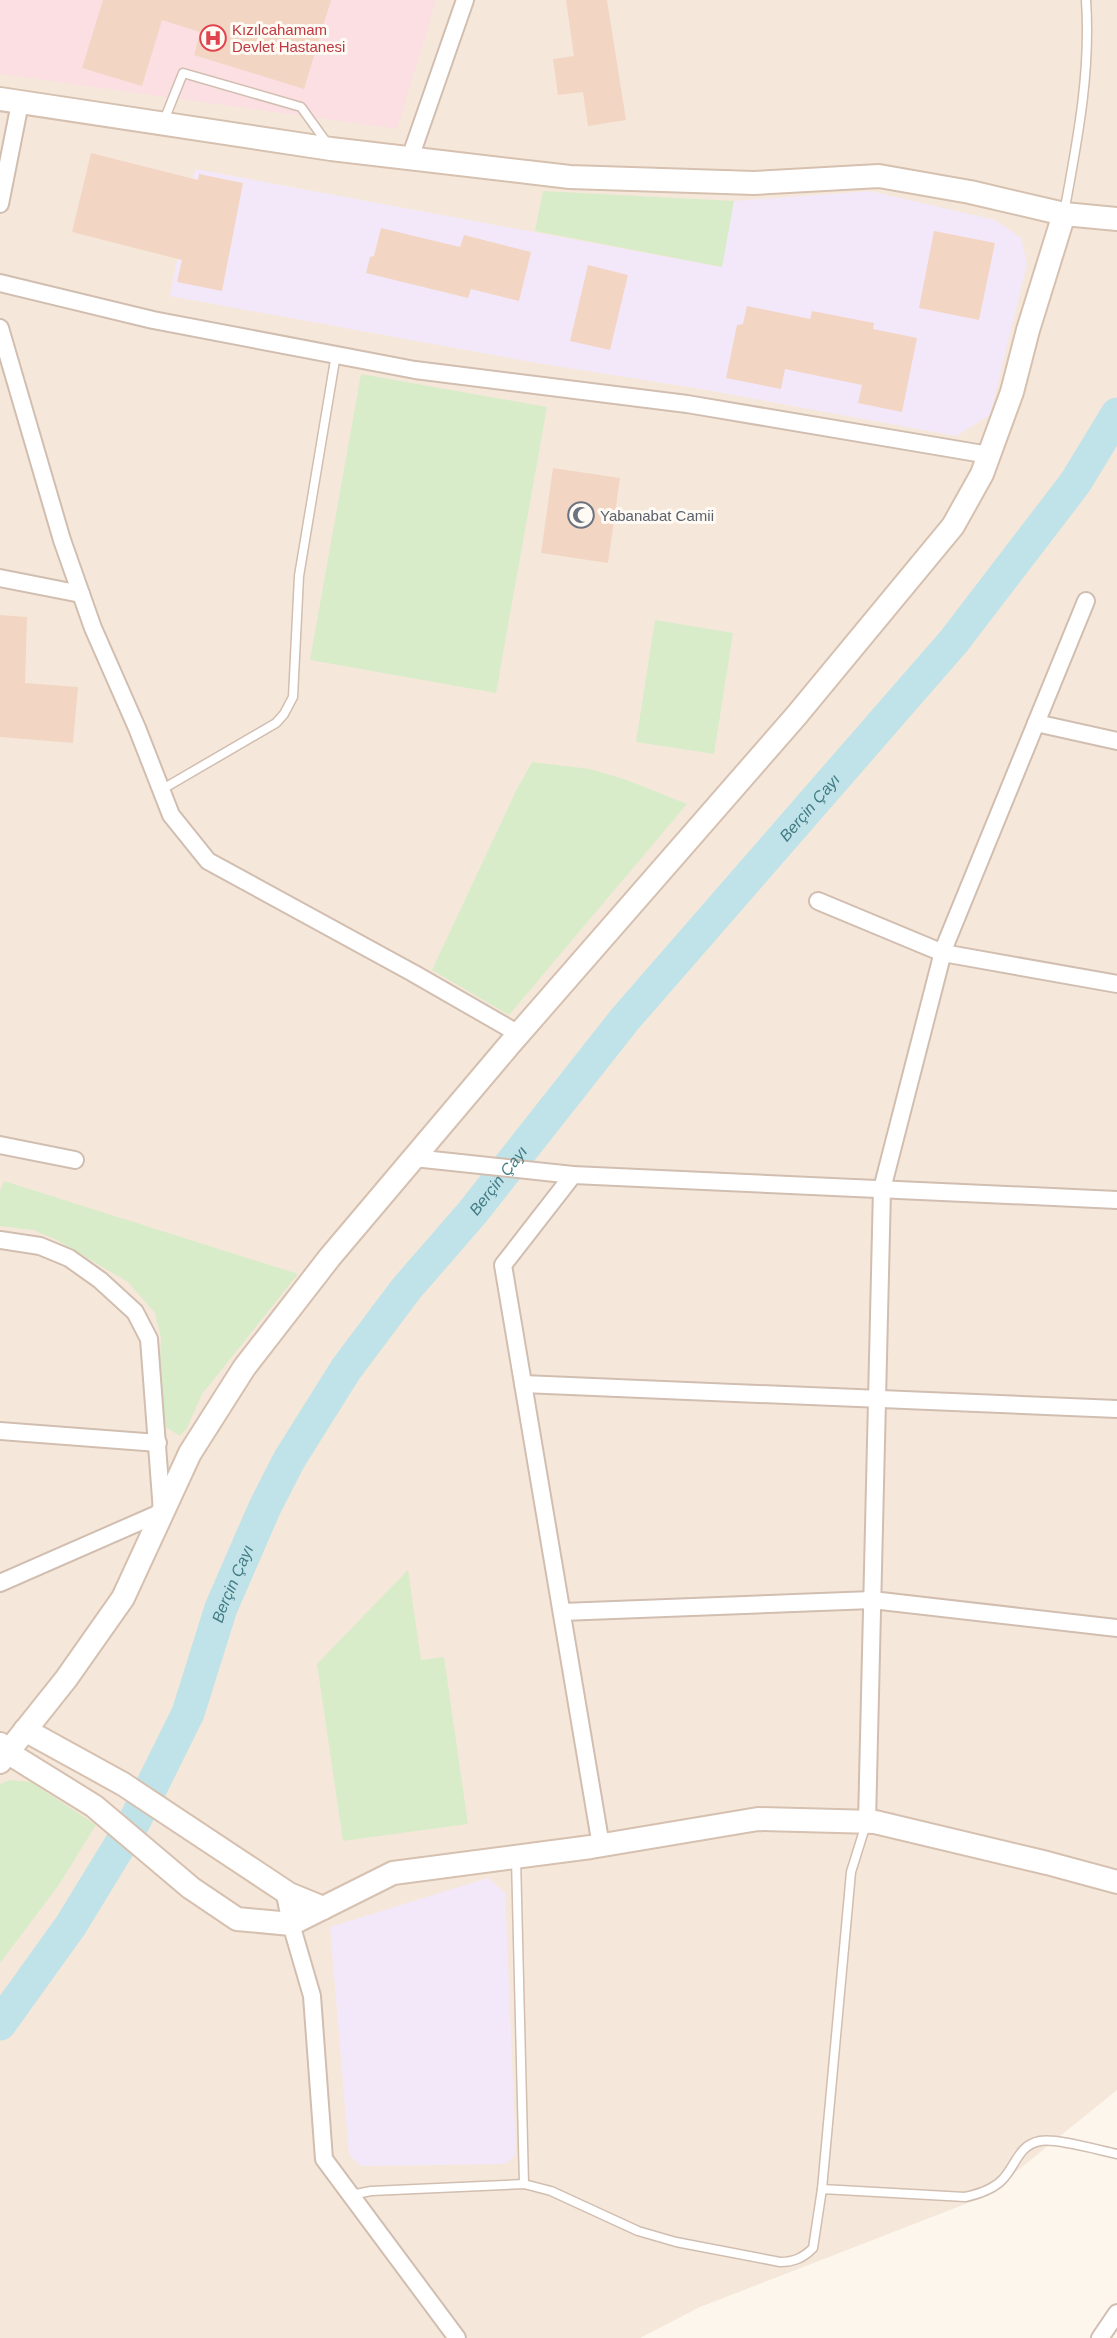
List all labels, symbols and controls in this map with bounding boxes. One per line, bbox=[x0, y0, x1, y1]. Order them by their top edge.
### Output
place label: Kızılcahamam Devlet Hastanesi bbox=[232, 21, 345, 55]
hospital icon: Kızılcahamam Devlet Hastanesi bbox=[198, 23, 228, 53]
mosque icon: Yabanabat Camii bbox=[566, 500, 596, 530]
place label: Yabanabat Camii bbox=[600, 507, 714, 524]
water label: Berçin Çayı bbox=[776, 770, 843, 844]
water label: Berçin Çayı bbox=[466, 1142, 530, 1218]
water label: Berçin Çayı bbox=[208, 1542, 256, 1625]

